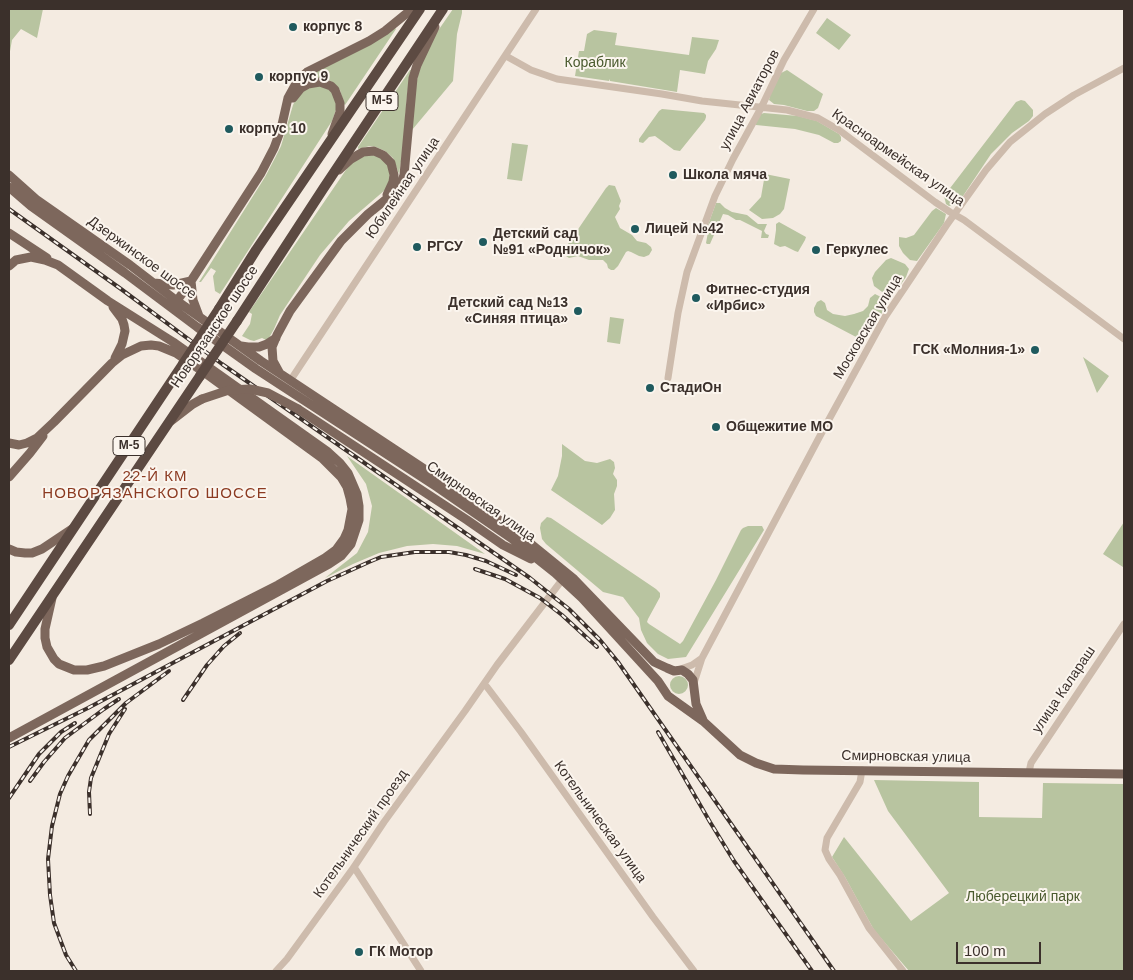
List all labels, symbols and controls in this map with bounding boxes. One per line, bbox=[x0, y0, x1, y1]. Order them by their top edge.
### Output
place label: корпус 8 bbox=[303, 19, 362, 35]
marker: корпус 8 bbox=[287, 21, 299, 33]
street label: улица Авиаторов bbox=[716, 47, 784, 153]
park label: Кораблик bbox=[564, 55, 626, 71]
place label: корпус 9 bbox=[269, 69, 328, 85]
marker: корпус 9 bbox=[253, 71, 265, 83]
road number: М-5 bbox=[366, 92, 398, 110]
street label: Красноармейская улица bbox=[828, 106, 968, 210]
place label: корпус 10 bbox=[239, 121, 306, 137]
marker: корпус 10 bbox=[223, 123, 235, 135]
street label: Юбилейная улица bbox=[363, 134, 443, 242]
place label: Школа мяча bbox=[683, 167, 767, 183]
marker: Школа мяча bbox=[667, 169, 679, 181]
street label: Дзержинское шоссе bbox=[84, 213, 200, 303]
place label: Лицей №42 bbox=[645, 221, 723, 237]
marker: Лицей №42 bbox=[629, 223, 641, 235]
place label: Детский сад №91 «Родничок» bbox=[493, 226, 611, 258]
marker: Детский сад №91 «Родничок» bbox=[477, 236, 489, 248]
place label: РГСУ bbox=[427, 239, 463, 255]
marker: РГСУ bbox=[411, 241, 423, 253]
place label: Геркулес bbox=[826, 242, 888, 258]
marker: Геркулес bbox=[810, 244, 822, 256]
street label: Новорязанское шоссе bbox=[168, 263, 262, 391]
street label: Московская улица bbox=[830, 272, 906, 382]
place label: Фитнес-студия «Ирбис» bbox=[706, 282, 810, 314]
marker: Фитнес-студия «Ирбис» bbox=[690, 292, 702, 304]
place label: Детский сад №13 «Синяя птица» bbox=[448, 295, 568, 328]
marker: Детский сад №13 «Синяя птица» bbox=[572, 305, 584, 317]
place label: ГСК «Молния-1» bbox=[913, 342, 1025, 358]
marker: ГСК «Молния-1» bbox=[1029, 344, 1041, 356]
place label: СтадиОн bbox=[660, 380, 722, 396]
marker: СтадиОн bbox=[644, 382, 656, 394]
place label: Общежитие МО bbox=[726, 419, 833, 435]
marker: Общежитие МО bbox=[710, 421, 722, 433]
road number: М-5 bbox=[113, 436, 145, 456]
street label: Смирновская улица bbox=[423, 458, 539, 546]
district label: 22-Й КМ НОВОРЯЗАНСКОГО ШОССЕ bbox=[40, 468, 270, 503]
street label: улица Калараш bbox=[1029, 643, 1099, 737]
street label: Смирновская улица bbox=[841, 747, 971, 767]
street label: Котельническая улица bbox=[550, 758, 650, 886]
street label: Котельнический проезд bbox=[310, 767, 412, 901]
park label: Люберецкий парк bbox=[966, 889, 1080, 905]
scale bar bbox=[958, 932, 1043, 964]
text: 100 m bbox=[964, 942, 1006, 959]
place label: ГК Мотор bbox=[369, 944, 433, 960]
marker: ГК Мотор bbox=[353, 946, 365, 958]

